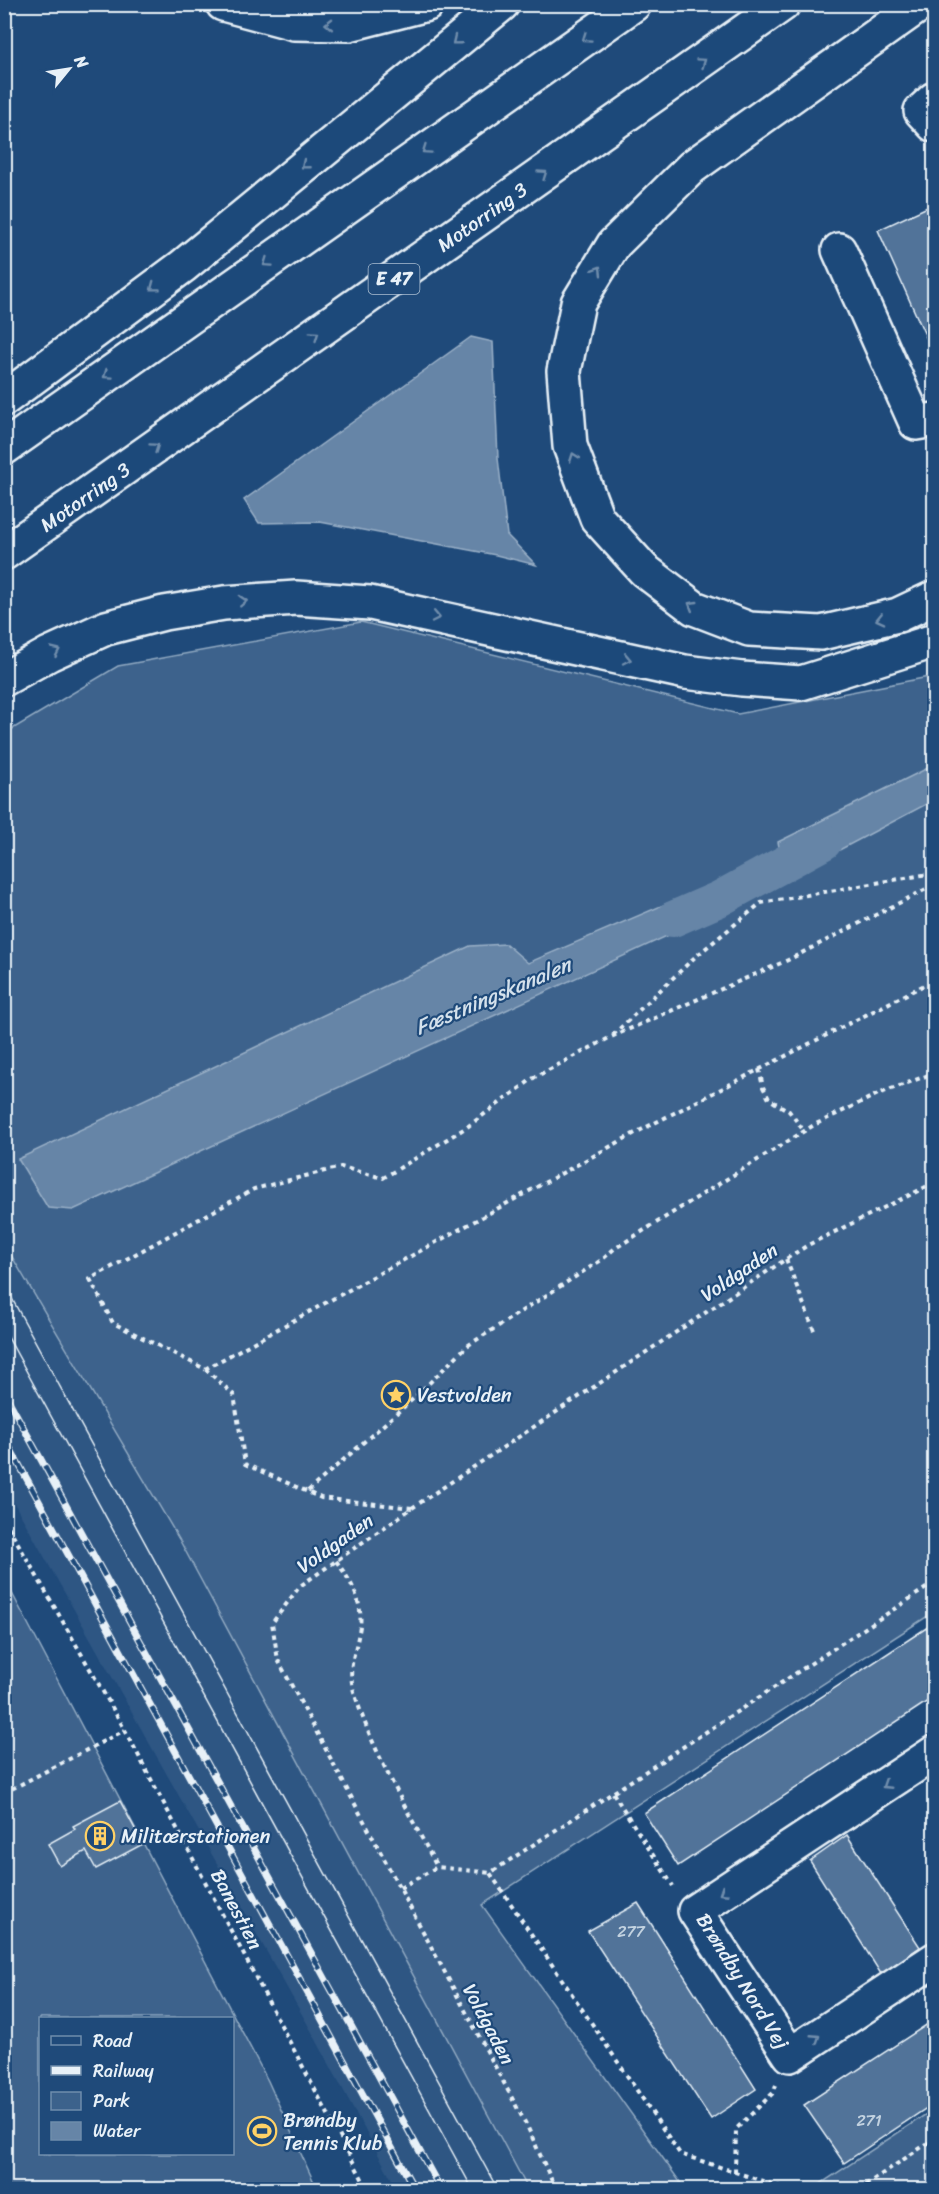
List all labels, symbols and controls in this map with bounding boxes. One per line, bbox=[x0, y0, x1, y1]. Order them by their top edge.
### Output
one-way arrow bbox=[325, 17, 334, 30]
one-way arrow bbox=[581, 31, 592, 42]
one-way arrow bbox=[452, 34, 463, 45]
north arrow bbox=[39, 39, 99, 99]
text: N bbox=[66, 49, 97, 75]
one-way arrow bbox=[696, 58, 707, 69]
one-way arrow bbox=[422, 143, 433, 154]
one-way arrow bbox=[301, 158, 312, 169]
one-way arrow bbox=[536, 171, 547, 182]
street label: Motorring 3 bbox=[429, 173, 535, 262]
one-way arrow bbox=[262, 256, 273, 267]
road number: E 47 bbox=[368, 264, 420, 294]
one-way arrow bbox=[591, 266, 602, 276]
one-way arrow bbox=[149, 280, 160, 291]
one-way arrow bbox=[308, 331, 319, 342]
one-way arrow bbox=[103, 368, 114, 379]
one-way arrow bbox=[149, 443, 160, 454]
one-way arrow bbox=[569, 452, 581, 463]
street label: Motorring 3 bbox=[32, 453, 138, 542]
one-way arrow bbox=[239, 595, 248, 608]
one-way arrow bbox=[688, 601, 698, 613]
one-way arrow bbox=[431, 610, 441, 623]
one-way arrow bbox=[875, 612, 885, 625]
one-way arrow bbox=[49, 646, 60, 658]
one-way arrow bbox=[621, 652, 631, 665]
water label: Fæstningskanalen bbox=[409, 945, 580, 1046]
street label: Voldgaden bbox=[693, 1233, 786, 1311]
place label: Vestvolden bbox=[417, 1378, 512, 1413]
place icon: Vestvolden bbox=[380, 1379, 412, 1411]
street label: Voldgaden bbox=[289, 1504, 381, 1583]
one-way arrow bbox=[881, 1778, 892, 1789]
place label: Militærstationen bbox=[121, 1819, 270, 1854]
building icon: Militærstationen bbox=[84, 1820, 116, 1852]
street label: Banestien bbox=[201, 1862, 273, 1956]
one-way arrow bbox=[718, 1885, 729, 1896]
street label: Brøndby Nord Vej bbox=[687, 1906, 799, 2057]
house number: 277 bbox=[617, 1917, 646, 1946]
street label: Voldgaden bbox=[453, 1977, 525, 2071]
legend bbox=[39, 2017, 234, 2155]
text: Road bbox=[93, 2025, 133, 2057]
one-way arrow bbox=[809, 2034, 820, 2045]
text: Railway bbox=[93, 2055, 155, 2087]
text: Park bbox=[93, 2085, 130, 2117]
place label: Brøndby Tennis Klub bbox=[283, 2103, 383, 2161]
house number: 271 bbox=[856, 2106, 882, 2135]
text: Water bbox=[93, 2115, 142, 2147]
sports icon: Brøndby Tennis Klub bbox=[246, 2115, 278, 2147]

